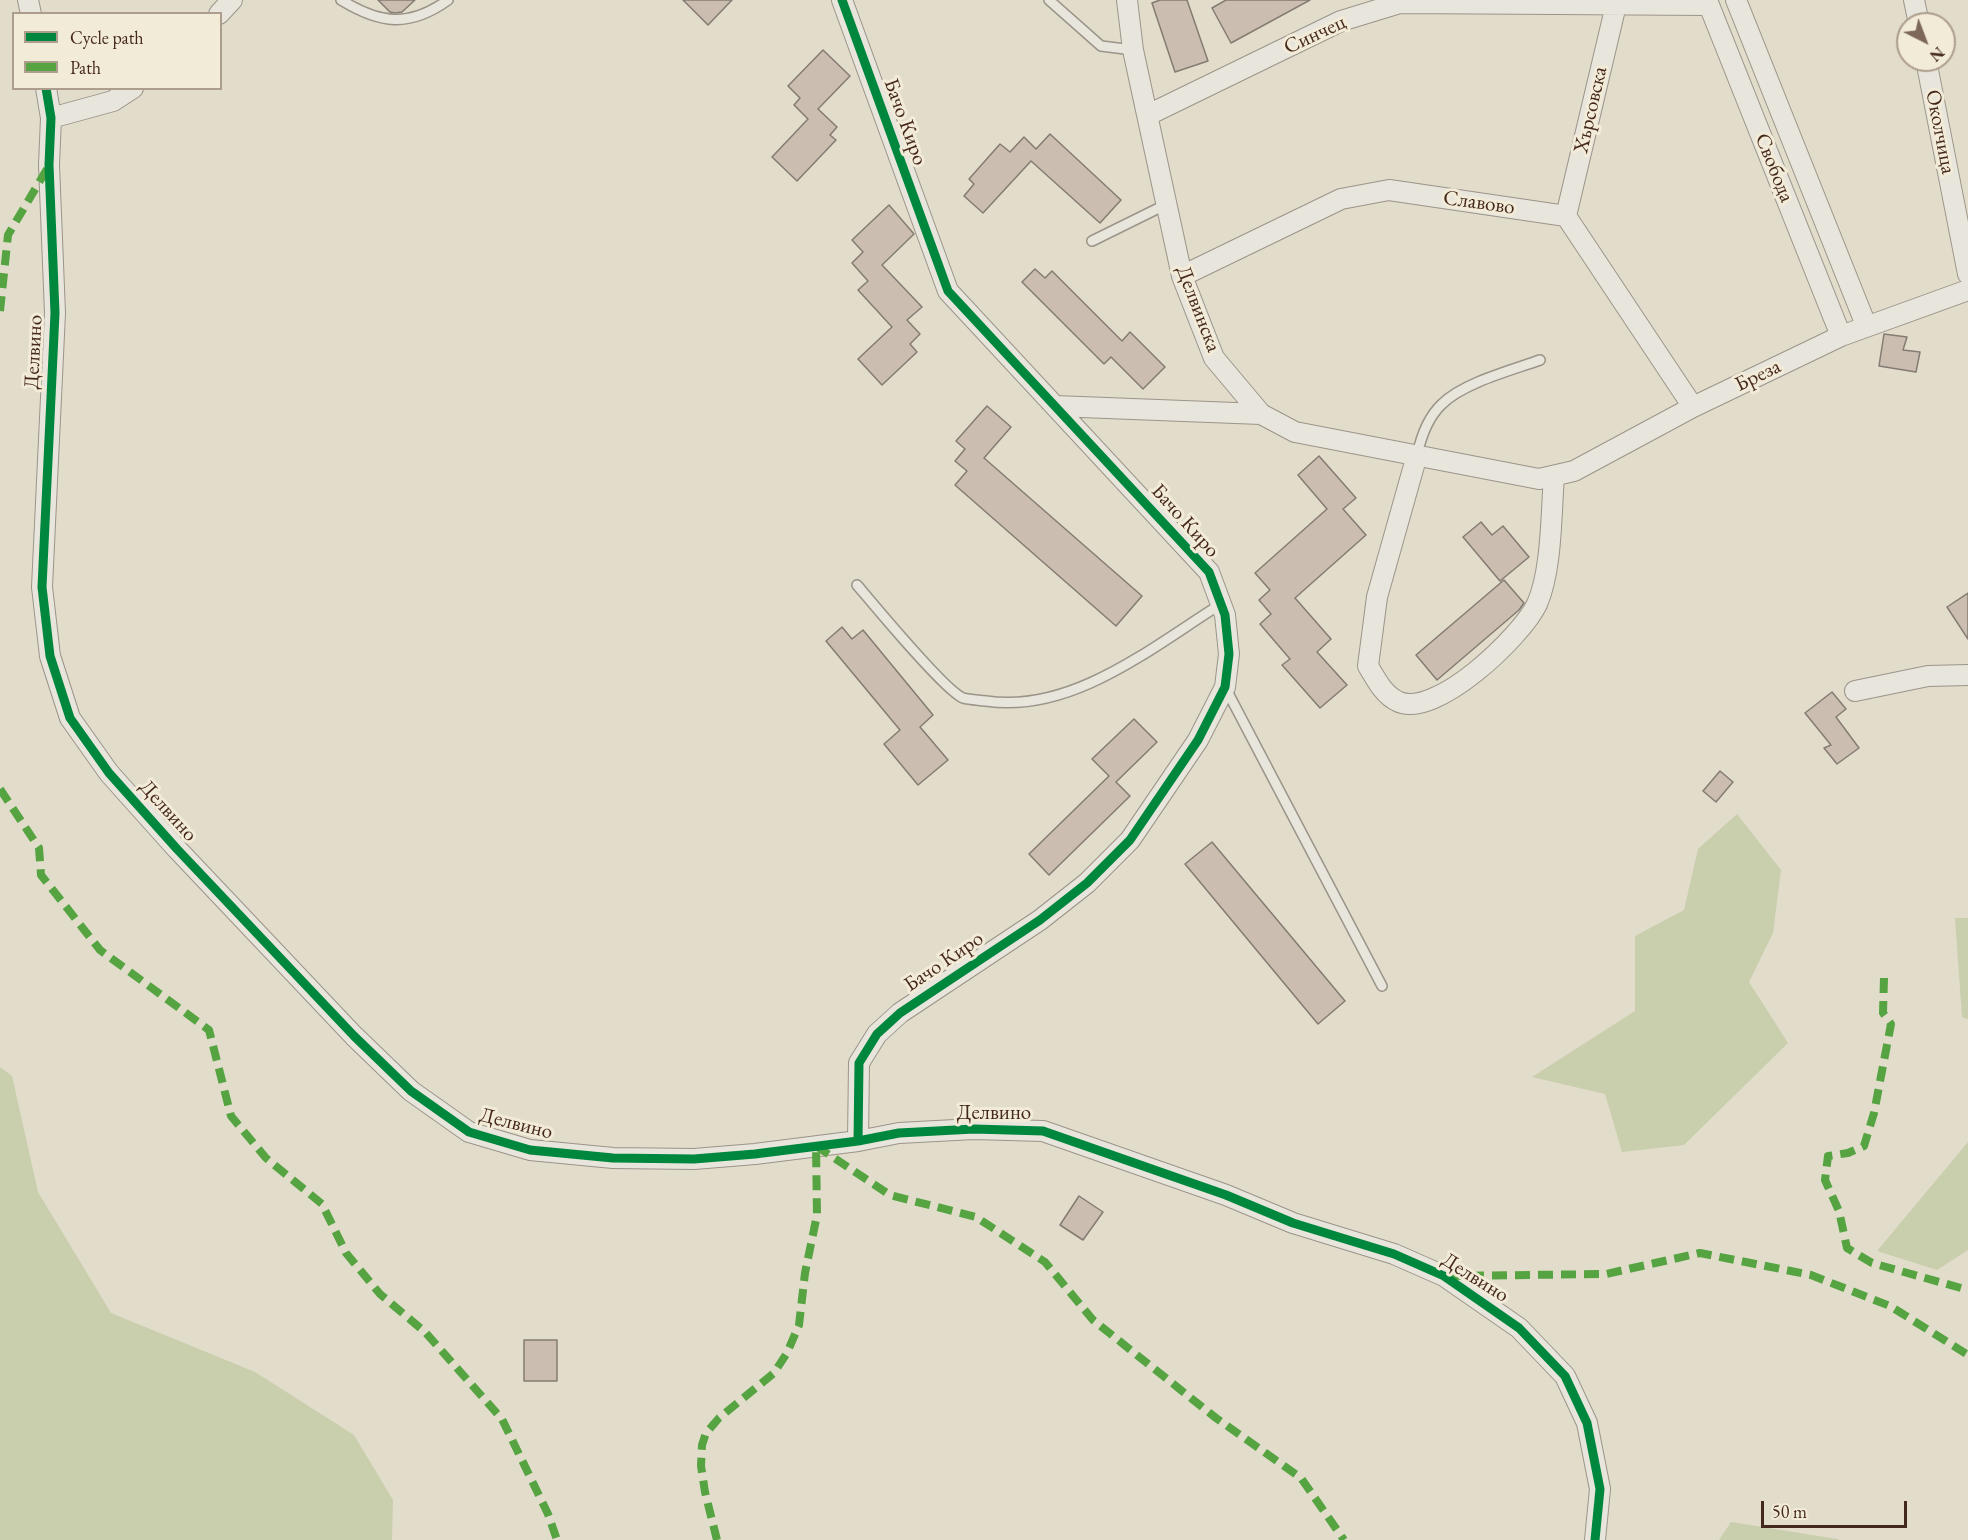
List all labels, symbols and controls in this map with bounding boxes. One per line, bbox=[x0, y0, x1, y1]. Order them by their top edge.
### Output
street label: Синчец bbox=[1280, 10, 1350, 60]
legend bbox=[12, 12, 222, 90]
north arrow bbox=[1896, 12, 1956, 72]
text: Cycle path bbox=[70, 26, 144, 49]
text: N bbox=[1925, 42, 1949, 66]
text: Path bbox=[70, 56, 101, 79]
street label: Хърсовска bbox=[1569, 64, 1613, 156]
street label: Бачо Киро bbox=[878, 75, 932, 169]
street label: Околчица bbox=[1919, 88, 1961, 176]
street label: Свобода bbox=[1749, 130, 1799, 206]
street label: Славово bbox=[1442, 186, 1516, 220]
street label: Делвинска bbox=[1170, 262, 1226, 356]
street label: Делвино bbox=[19, 314, 49, 390]
street label: Бреза bbox=[1731, 354, 1785, 398]
street label: Бачо Киро bbox=[1145, 479, 1225, 563]
street label: Делвино bbox=[134, 775, 202, 847]
street label: Бачо Киро bbox=[899, 926, 989, 998]
street label: Делвино bbox=[957, 1100, 1031, 1126]
street label: Делвино bbox=[477, 1103, 555, 1145]
street label: Делвино bbox=[1437, 1248, 1513, 1308]
scale bar bbox=[1764, 1489, 1910, 1527]
text: 50 m bbox=[1772, 1500, 1807, 1523]

